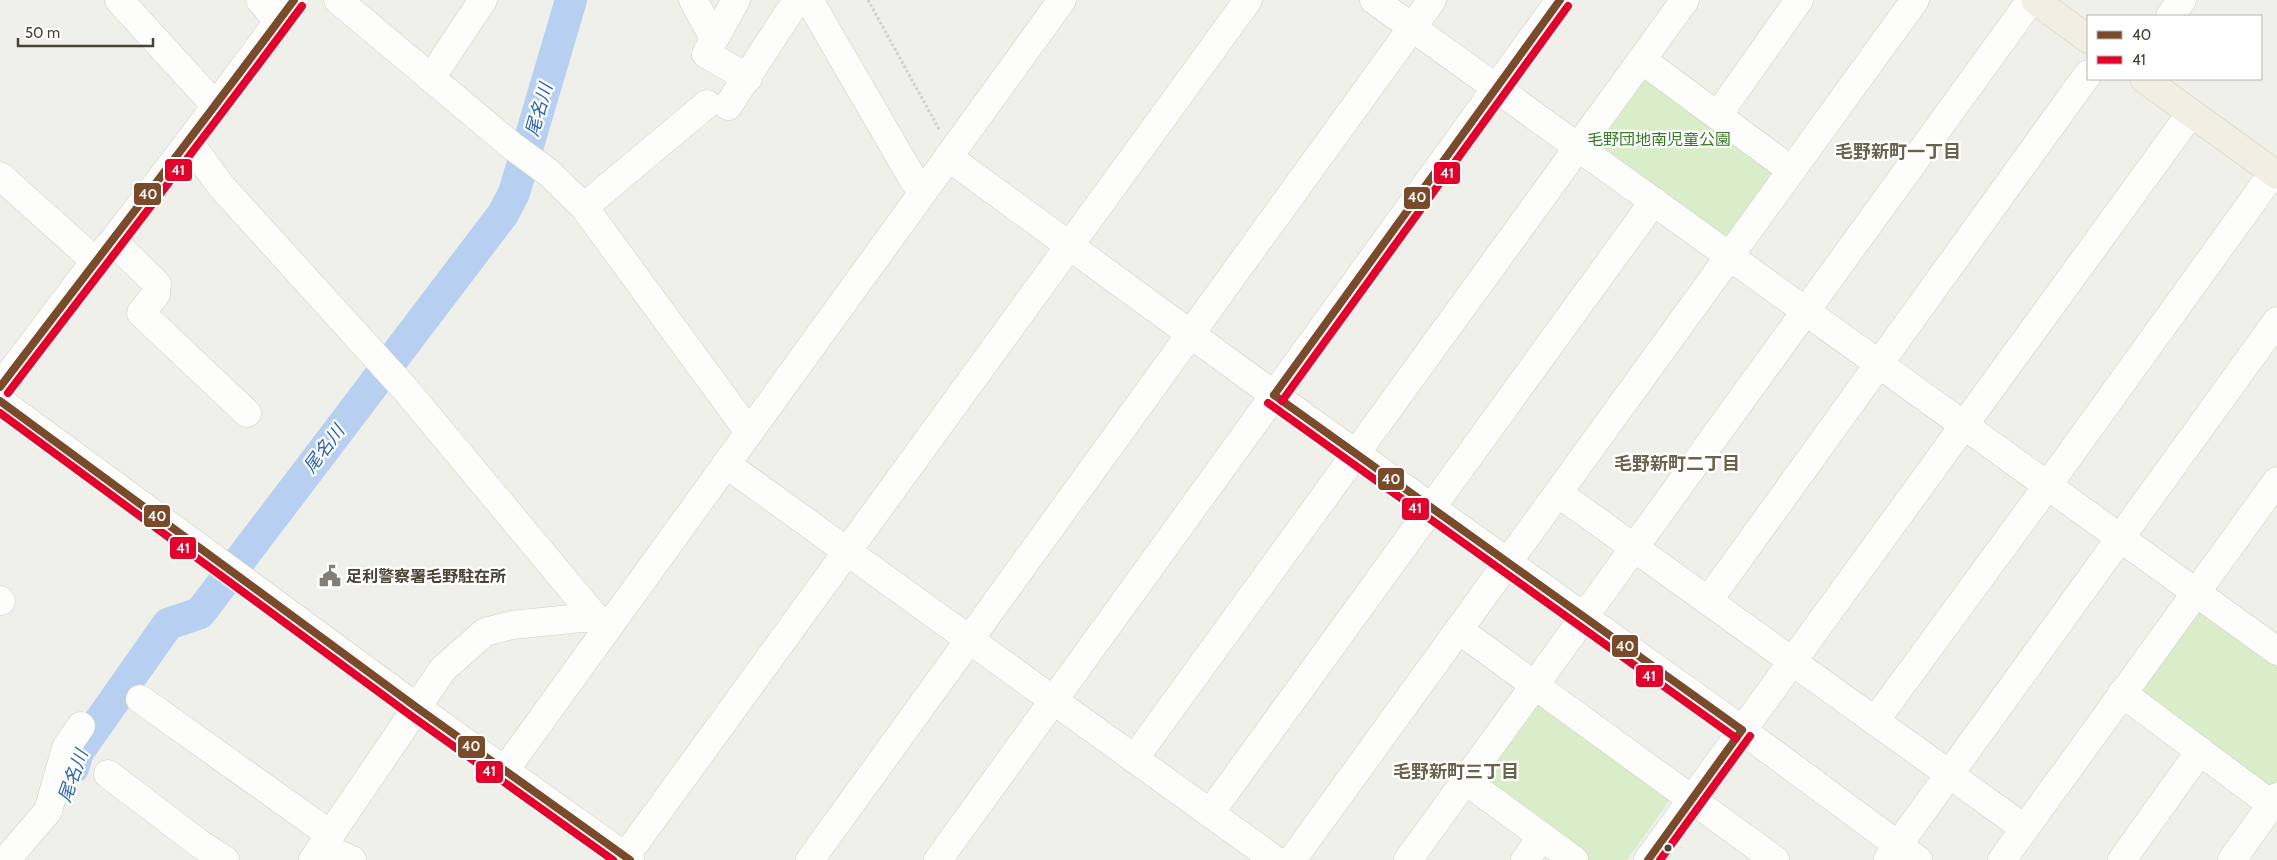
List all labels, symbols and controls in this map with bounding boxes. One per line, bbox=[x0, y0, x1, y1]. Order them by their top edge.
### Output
scale bar bbox=[18, 15, 152, 47]
legend bbox=[2087, 15, 2262, 80]
text: 50 m bbox=[25, 24, 60, 42]
text: 40 bbox=[2132, 26, 2151, 44]
text: 41 bbox=[2132, 51, 2146, 69]
water label: 尾名川 bbox=[521, 79, 558, 139]
park label: 毛野団地南児童公園 bbox=[1587, 130, 1731, 149]
district label: 毛野新町一丁目 bbox=[1835, 141, 1961, 163]
line badge: 41 bbox=[164, 158, 193, 182]
text: 41 bbox=[171, 161, 185, 179]
line badge: 41 bbox=[1433, 161, 1461, 185]
text: 41 bbox=[1440, 164, 1454, 182]
line badge: 40 bbox=[133, 182, 162, 206]
text: 40 bbox=[139, 185, 157, 203]
line badge: 40 bbox=[1403, 186, 1431, 210]
text: 40 bbox=[1408, 188, 1426, 206]
water label: 尾名川 bbox=[299, 419, 350, 477]
district label: 毛野新町二丁目 bbox=[1614, 453, 1740, 475]
line badge: 40 bbox=[1377, 467, 1405, 491]
text: 40 bbox=[1382, 470, 1400, 488]
line badge: 41 bbox=[1401, 497, 1430, 521]
text: 41 bbox=[1408, 499, 1422, 517]
line badge: 40 bbox=[143, 504, 171, 528]
text: 40 bbox=[148, 507, 166, 525]
line badge: 41 bbox=[169, 536, 197, 560]
text: 41 bbox=[176, 539, 190, 557]
public building icon: 足利警察署毛野駐在所 bbox=[317, 563, 343, 589]
place label: 足利警察署毛野駐在所 bbox=[346, 567, 506, 586]
line badge: 40 bbox=[1611, 634, 1639, 658]
text: 40 bbox=[1616, 637, 1634, 655]
line badge: 41 bbox=[1635, 664, 1664, 688]
text: 41 bbox=[1642, 667, 1656, 685]
line badge: 40 bbox=[457, 735, 486, 759]
text: 40 bbox=[462, 737, 480, 755]
water label: 尾名川 bbox=[53, 745, 93, 805]
line badge: 41 bbox=[475, 760, 504, 784]
district label: 毛野新町三丁目 bbox=[1393, 761, 1519, 783]
text: 41 bbox=[482, 762, 496, 780]
unlabelled marker bbox=[1663, 843, 1673, 853]

